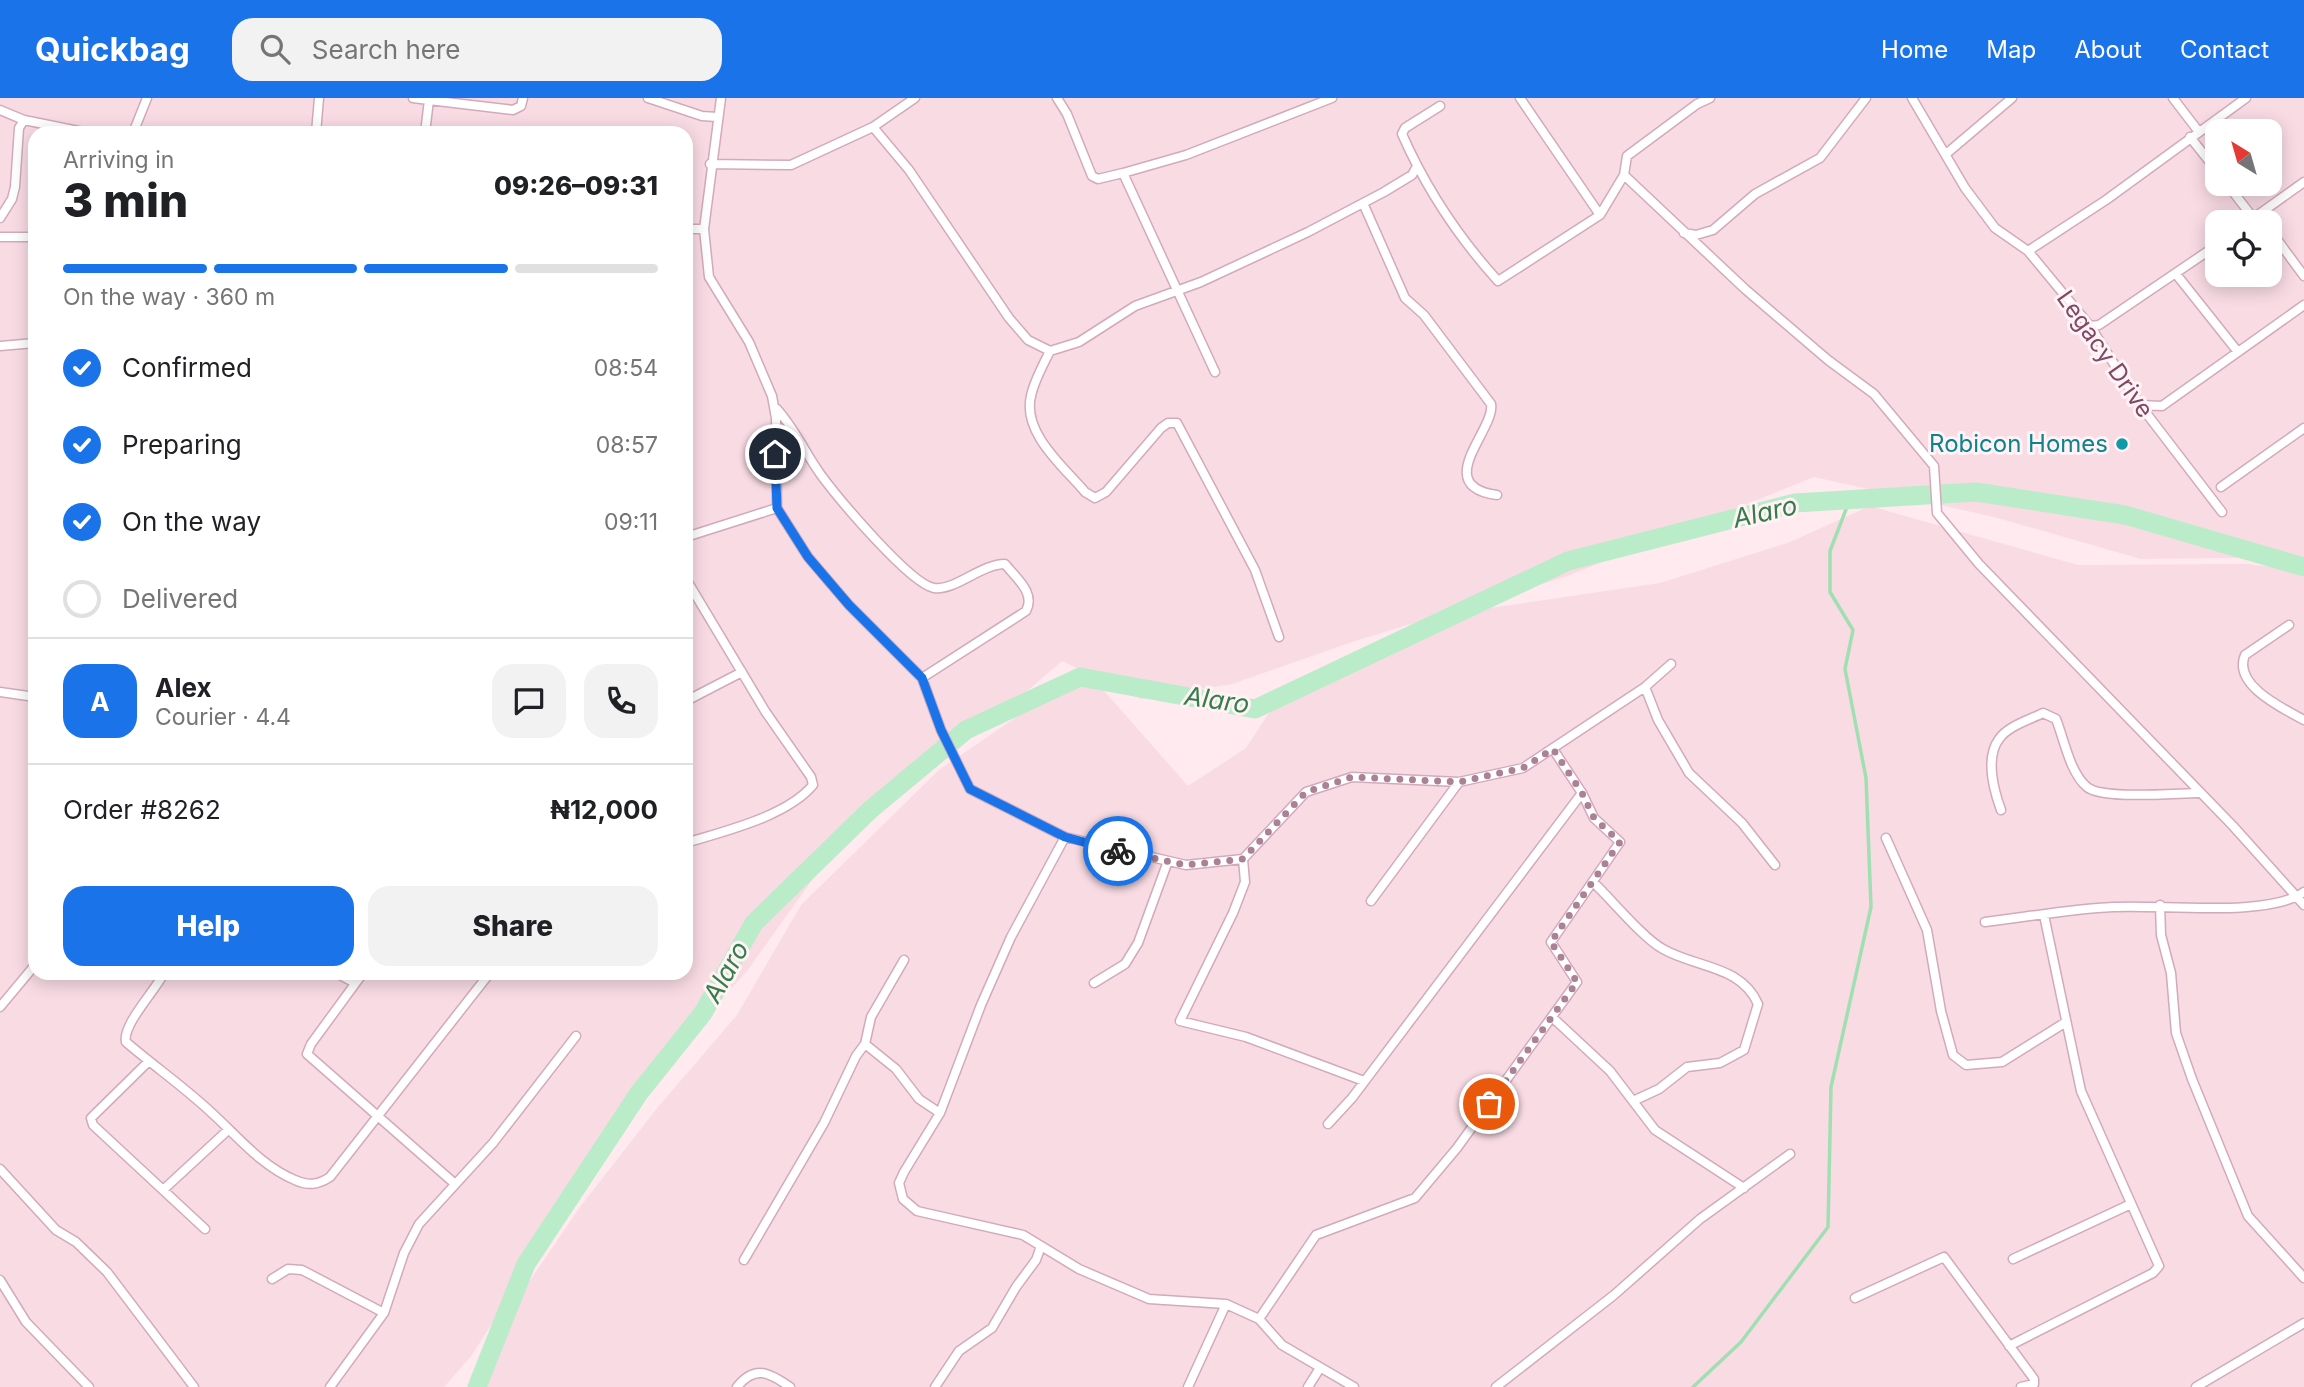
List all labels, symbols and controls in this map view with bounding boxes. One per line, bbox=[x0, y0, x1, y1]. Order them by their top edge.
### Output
search box bbox=[232, 18, 722, 81]
text: Quickbag bbox=[35, 29, 190, 69]
icon: search bbox=[256, 30, 294, 68]
text: Search here bbox=[312, 34, 460, 65]
text: Home bbox=[1881, 35, 1948, 64]
text: Map bbox=[1986, 35, 2036, 64]
text: About bbox=[2074, 35, 2142, 64]
text: Contact bbox=[2180, 35, 2269, 64]
north arrow bbox=[2205, 119, 2282, 196]
map controls bbox=[2205, 119, 2282, 287]
text: Arriving in bbox=[63, 146, 174, 174]
text: 09:26–09:31 bbox=[494, 170, 658, 201]
text: 3 min bbox=[63, 172, 188, 228]
button: locate bbox=[2205, 210, 2282, 287]
text: On the way · 360 m bbox=[63, 283, 275, 311]
street label: Legacy Drive bbox=[2051, 284, 2160, 423]
icon: check bbox=[63, 349, 101, 387]
text: Confirmed bbox=[122, 352, 252, 383]
text: 08:54 bbox=[594, 354, 658, 382]
pin bbox=[745, 424, 805, 484]
icon: check bbox=[63, 426, 101, 464]
text: Preparing bbox=[122, 429, 242, 460]
place label: Robicon Homes bbox=[1929, 429, 2108, 458]
text: 08:57 bbox=[596, 431, 658, 459]
icon: home bbox=[756, 435, 794, 473]
marker: Robicon Homes bbox=[2114, 436, 2130, 452]
water label: Alaro bbox=[1729, 489, 1800, 534]
icon: check bbox=[63, 503, 101, 541]
text: On the way bbox=[122, 506, 261, 537]
text: 09:11 bbox=[604, 508, 658, 536]
text: Delivered bbox=[122, 583, 238, 614]
button: chat bbox=[492, 664, 566, 738]
button: phone bbox=[584, 664, 658, 738]
text: Alex bbox=[155, 672, 212, 703]
water label: Alaro bbox=[1182, 679, 1251, 719]
text: A bbox=[90, 686, 110, 717]
text: Courier · 4.4 bbox=[155, 703, 291, 731]
text: Order #8262 bbox=[63, 794, 221, 825]
text: ₦12,000 bbox=[550, 794, 658, 825]
courier bbox=[1083, 816, 1153, 886]
icon: bike bbox=[1099, 832, 1137, 870]
button: Help bbox=[63, 886, 354, 966]
button: Share bbox=[368, 886, 658, 966]
water label: Alaro bbox=[696, 936, 755, 1009]
pin bbox=[1459, 1074, 1519, 1134]
icon: bag bbox=[1470, 1085, 1508, 1123]

